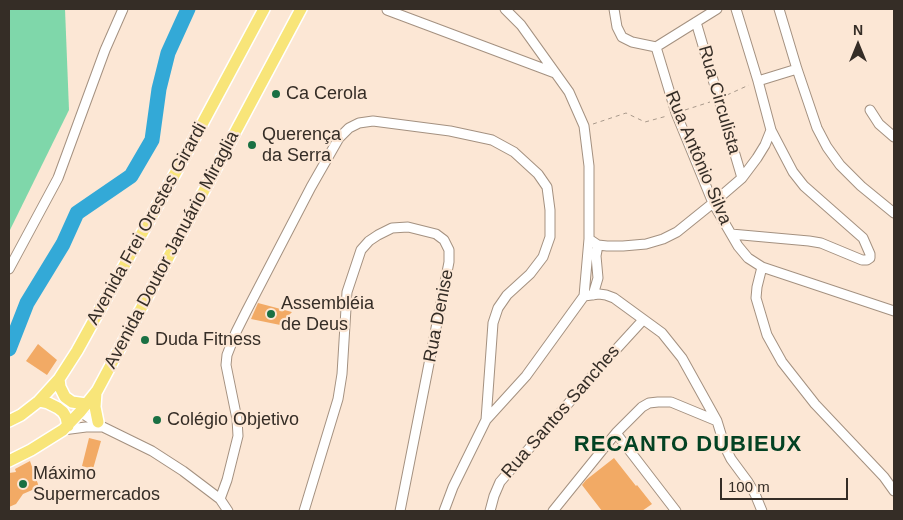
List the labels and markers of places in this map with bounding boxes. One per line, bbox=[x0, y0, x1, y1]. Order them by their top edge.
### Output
place label: Ca Cerola bbox=[286, 83, 367, 105]
marker: Ca Cerola bbox=[270, 88, 282, 100]
place label: Querença da Serra bbox=[262, 124, 341, 166]
marker: Querença da Serra bbox=[246, 139, 258, 151]
place label: Assembléia de Deus bbox=[281, 293, 374, 336]
marker: Assembléia de Deus bbox=[265, 308, 277, 320]
place label: Duda Fitness bbox=[155, 329, 261, 351]
marker: Duda Fitness bbox=[139, 334, 151, 346]
place label: Colégio Objetivo bbox=[167, 409, 299, 431]
marker: Colégio Objetivo bbox=[151, 414, 163, 426]
place label: Máximo Supermercados bbox=[33, 463, 160, 506]
marker: Máximo Supermercados bbox=[17, 478, 29, 490]

